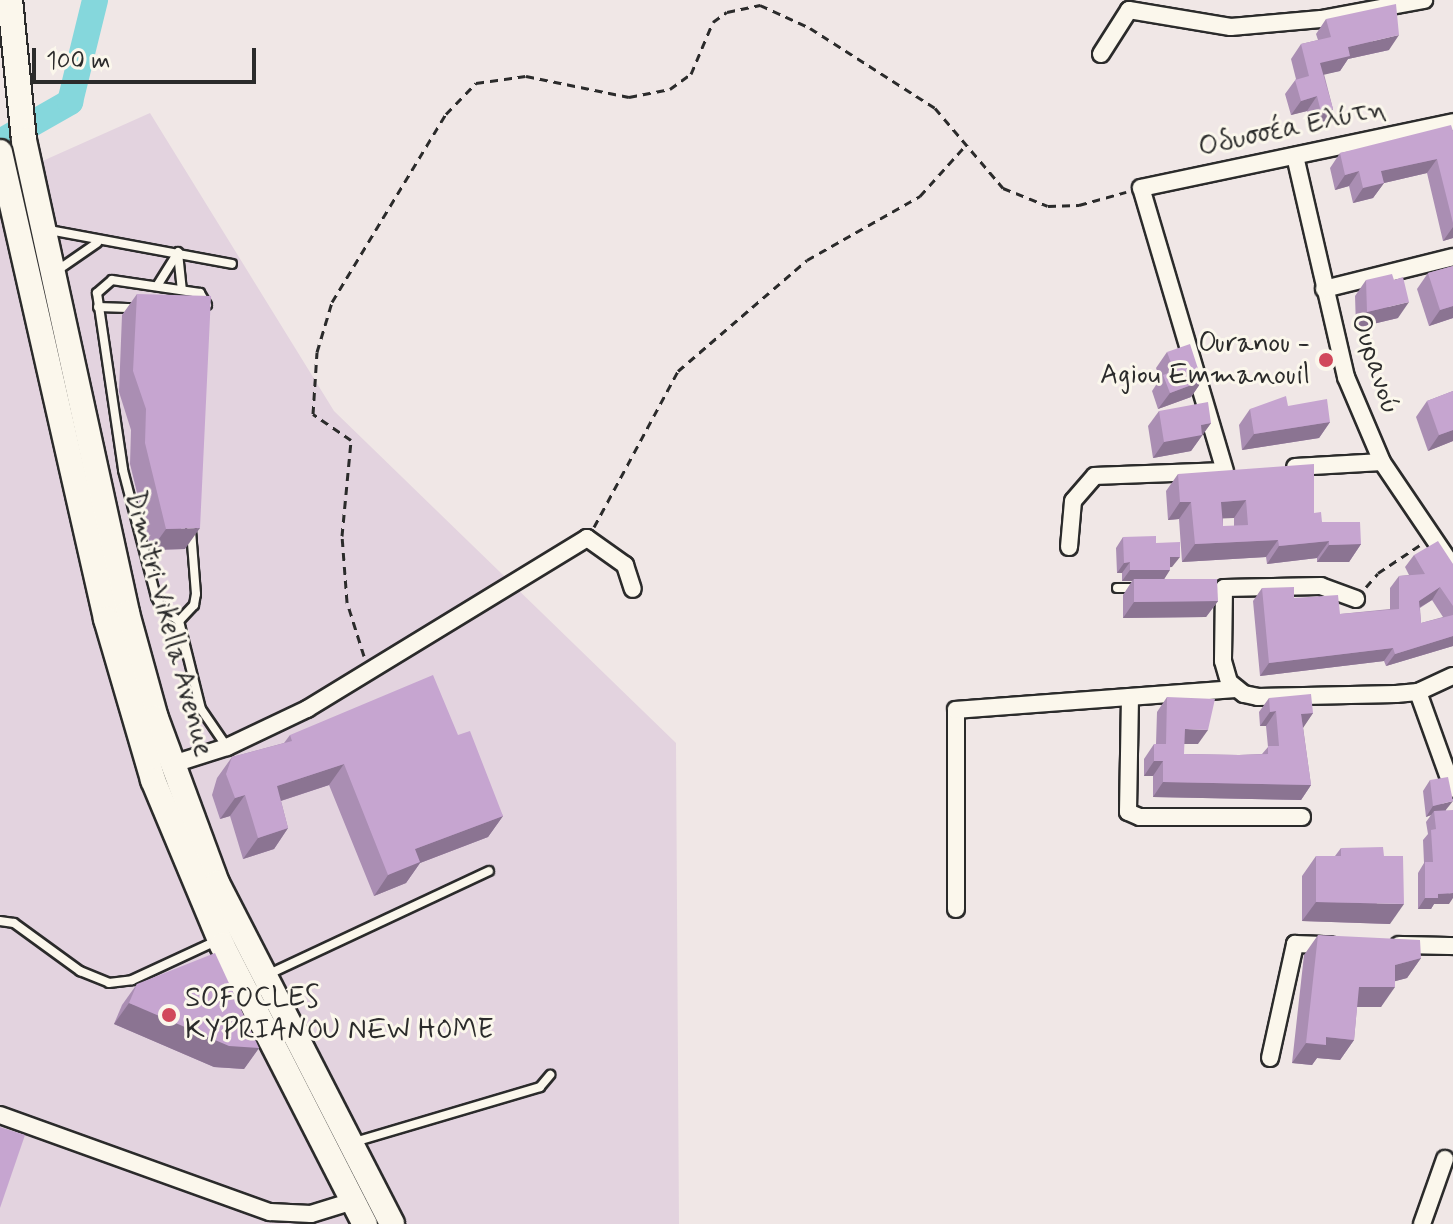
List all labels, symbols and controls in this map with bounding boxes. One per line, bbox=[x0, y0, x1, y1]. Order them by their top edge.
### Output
scale bar bbox=[36, 32, 260, 82]
text: 100 m bbox=[46, 46, 110, 77]
street label: Οδυσσέα Ελύτη bbox=[1195, 93, 1389, 165]
street label: Ουρανού bbox=[1342, 309, 1406, 419]
place label: Ouranou - Agiou Emmanouil bbox=[1105, 327, 1310, 393]
marker: Ouranou - Agiou Emmanouil bbox=[1317, 351, 1335, 369]
street label: Dimitri Vikella Avenue bbox=[116, 487, 220, 761]
place label: SOFOCLES KYPRIANOU NEW HOME bbox=[185, 982, 497, 1048]
marker: SOFOCLES KYPRIANOU NEW HOME bbox=[160, 1006, 178, 1024]

